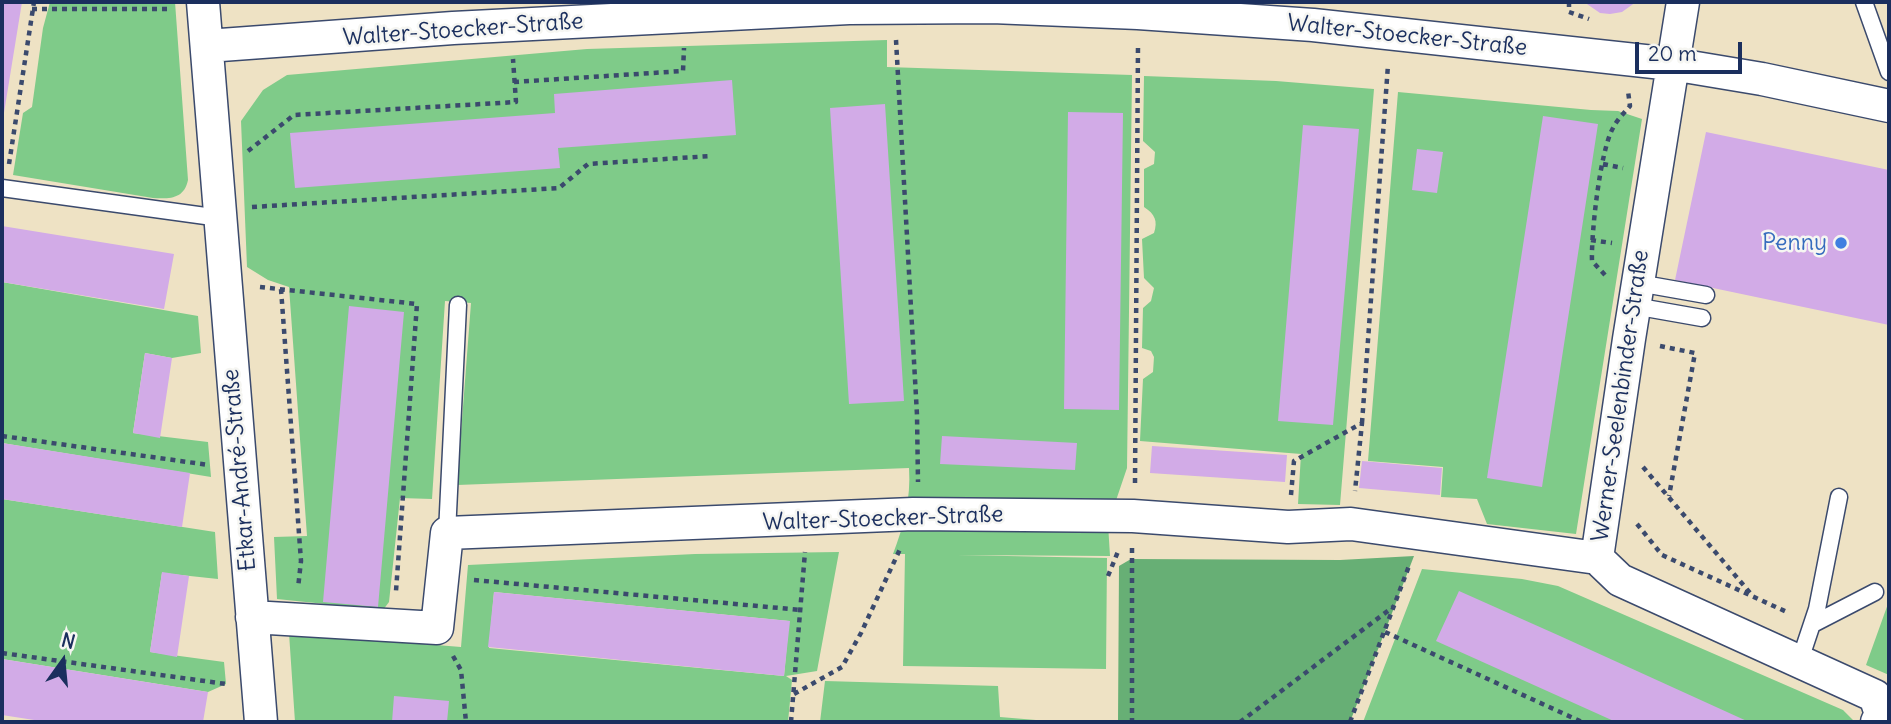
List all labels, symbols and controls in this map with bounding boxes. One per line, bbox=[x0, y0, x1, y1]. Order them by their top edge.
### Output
street label: Walter-Stoecker-Straße bbox=[342, 8, 584, 52]
street label: Walter-Stoecker-Straße bbox=[1286, 10, 1528, 62]
scale bar bbox=[1639, 28, 1746, 72]
text: 20 m bbox=[1648, 40, 1697, 67]
place label: Penny bbox=[1762, 229, 1827, 257]
marker: Penny bbox=[1833, 235, 1849, 251]
street label: Werner-Seelenbinder-Straße bbox=[1587, 248, 1655, 544]
street label: Etkar-André-Straße bbox=[217, 368, 263, 572]
street label: Walter-Stoecker-Straße bbox=[762, 501, 1004, 537]
north arrow bbox=[28, 626, 98, 696]
text: N bbox=[59, 627, 78, 654]

